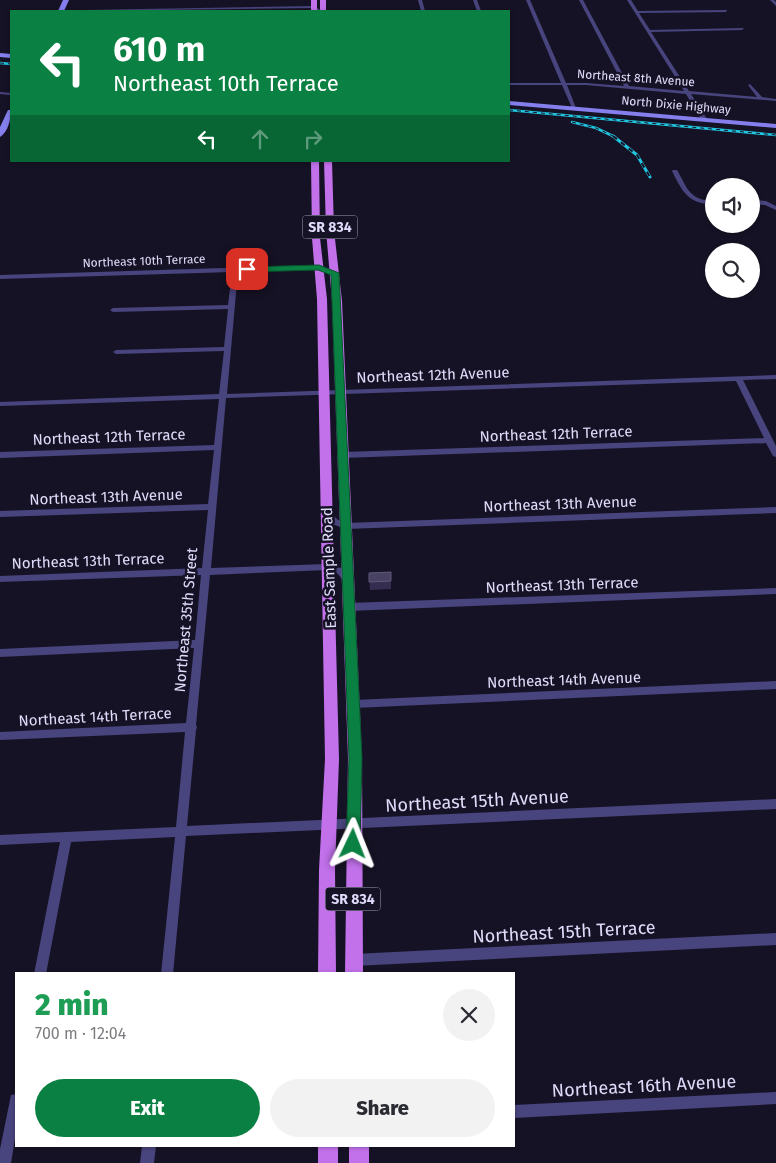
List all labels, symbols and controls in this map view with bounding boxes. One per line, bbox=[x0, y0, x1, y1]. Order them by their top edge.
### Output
text: 610 m bbox=[113, 28, 205, 70]
icon: left bbox=[30, 30, 95, 95]
street label: Northeast 8th Avenue bbox=[577, 67, 695, 89]
text: Northeast 10th Terrace bbox=[113, 70, 339, 97]
street label: North Dixie Highway bbox=[621, 93, 731, 117]
icon: left bbox=[193, 125, 221, 153]
icon: ahead bbox=[246, 125, 274, 153]
icon: right bbox=[299, 125, 327, 153]
map controls bbox=[705, 178, 760, 298]
button: sound bbox=[705, 178, 760, 233]
road number: SR 834 bbox=[302, 216, 358, 238]
button: search bbox=[705, 243, 760, 298]
pin bbox=[226, 248, 268, 290]
street label: Northeast 10th Terrace bbox=[82, 252, 206, 270]
icon: arrive bbox=[233, 255, 261, 283]
street label: Northeast 12th Avenue bbox=[356, 363, 510, 387]
street label: Northeast 12th Terrace bbox=[479, 422, 633, 446]
street label: Northeast 12th Terrace bbox=[32, 425, 186, 449]
street label: Northeast 13th Avenue bbox=[29, 485, 183, 509]
street label: Northeast 13th Avenue bbox=[483, 492, 637, 516]
street label: East Sample Road bbox=[318, 507, 340, 629]
street label: Northeast 35th Street bbox=[171, 546, 201, 693]
street label: Northeast 13th Terrace bbox=[11, 549, 165, 573]
street label: Northeast 13th Terrace bbox=[485, 573, 639, 597]
street label: Northeast 14th Avenue bbox=[487, 668, 641, 692]
street label: Northeast 14th Terrace bbox=[18, 704, 172, 730]
street label: Northeast 15th Avenue bbox=[385, 785, 569, 817]
position arrow bbox=[326, 817, 378, 869]
road number: SR 834 bbox=[326, 888, 380, 911]
street label: Northeast 15th Terrace bbox=[472, 916, 656, 948]
text: 2 min bbox=[35, 987, 108, 1023]
button: close bbox=[443, 989, 495, 1041]
text: 700 m · 12:04 bbox=[35, 1024, 126, 1043]
street label: Northeast 16th Avenue bbox=[551, 1070, 737, 1102]
button: Exit bbox=[35, 1079, 260, 1137]
button: Share bbox=[270, 1079, 495, 1137]

